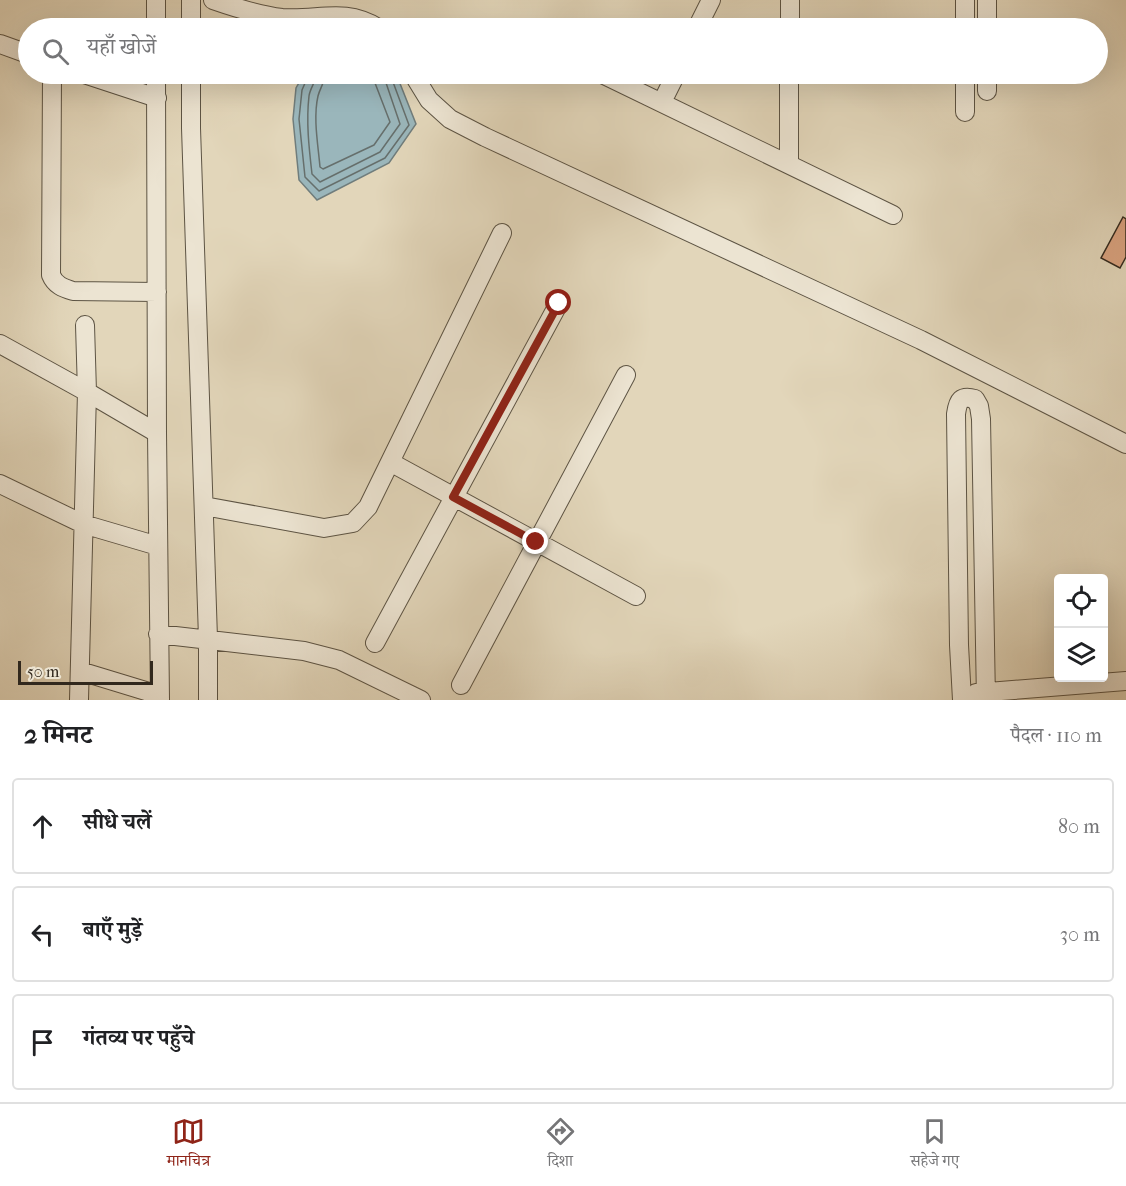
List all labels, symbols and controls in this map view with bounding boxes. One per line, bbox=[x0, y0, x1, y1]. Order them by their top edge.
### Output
search box bbox=[18, 18, 1108, 84]
text: यहाँ खोजें bbox=[87, 34, 156, 60]
icon: search bbox=[39, 35, 72, 68]
route start bbox=[545, 289, 571, 315]
route end bbox=[522, 528, 548, 554]
map controls bbox=[1054, 574, 1108, 682]
button: locate bbox=[1054, 574, 1108, 628]
button: layers bbox=[1054, 628, 1108, 682]
scale bar bbox=[18, 658, 153, 686]
text: 50 m bbox=[27, 662, 59, 681]
text: 2 मिनट bbox=[24, 719, 92, 750]
text: पैदल · 110 m bbox=[1011, 724, 1102, 747]
text: सीधे चलें bbox=[83, 809, 152, 835]
icon: ahead bbox=[26, 810, 59, 843]
text: 80 m bbox=[1058, 815, 1100, 838]
text: बाएँ मुड़ें bbox=[83, 917, 142, 943]
icon: left bbox=[26, 918, 59, 951]
text: 30 m bbox=[1060, 923, 1100, 946]
text: गंतव्य पर पहुँचे bbox=[83, 1025, 194, 1051]
icon: arrive bbox=[26, 1026, 59, 1059]
tab: मानचित्र bbox=[167, 1115, 210, 1176]
tab: दिशा bbox=[544, 1115, 577, 1176]
tab: सहेजे गए bbox=[910, 1115, 959, 1176]

